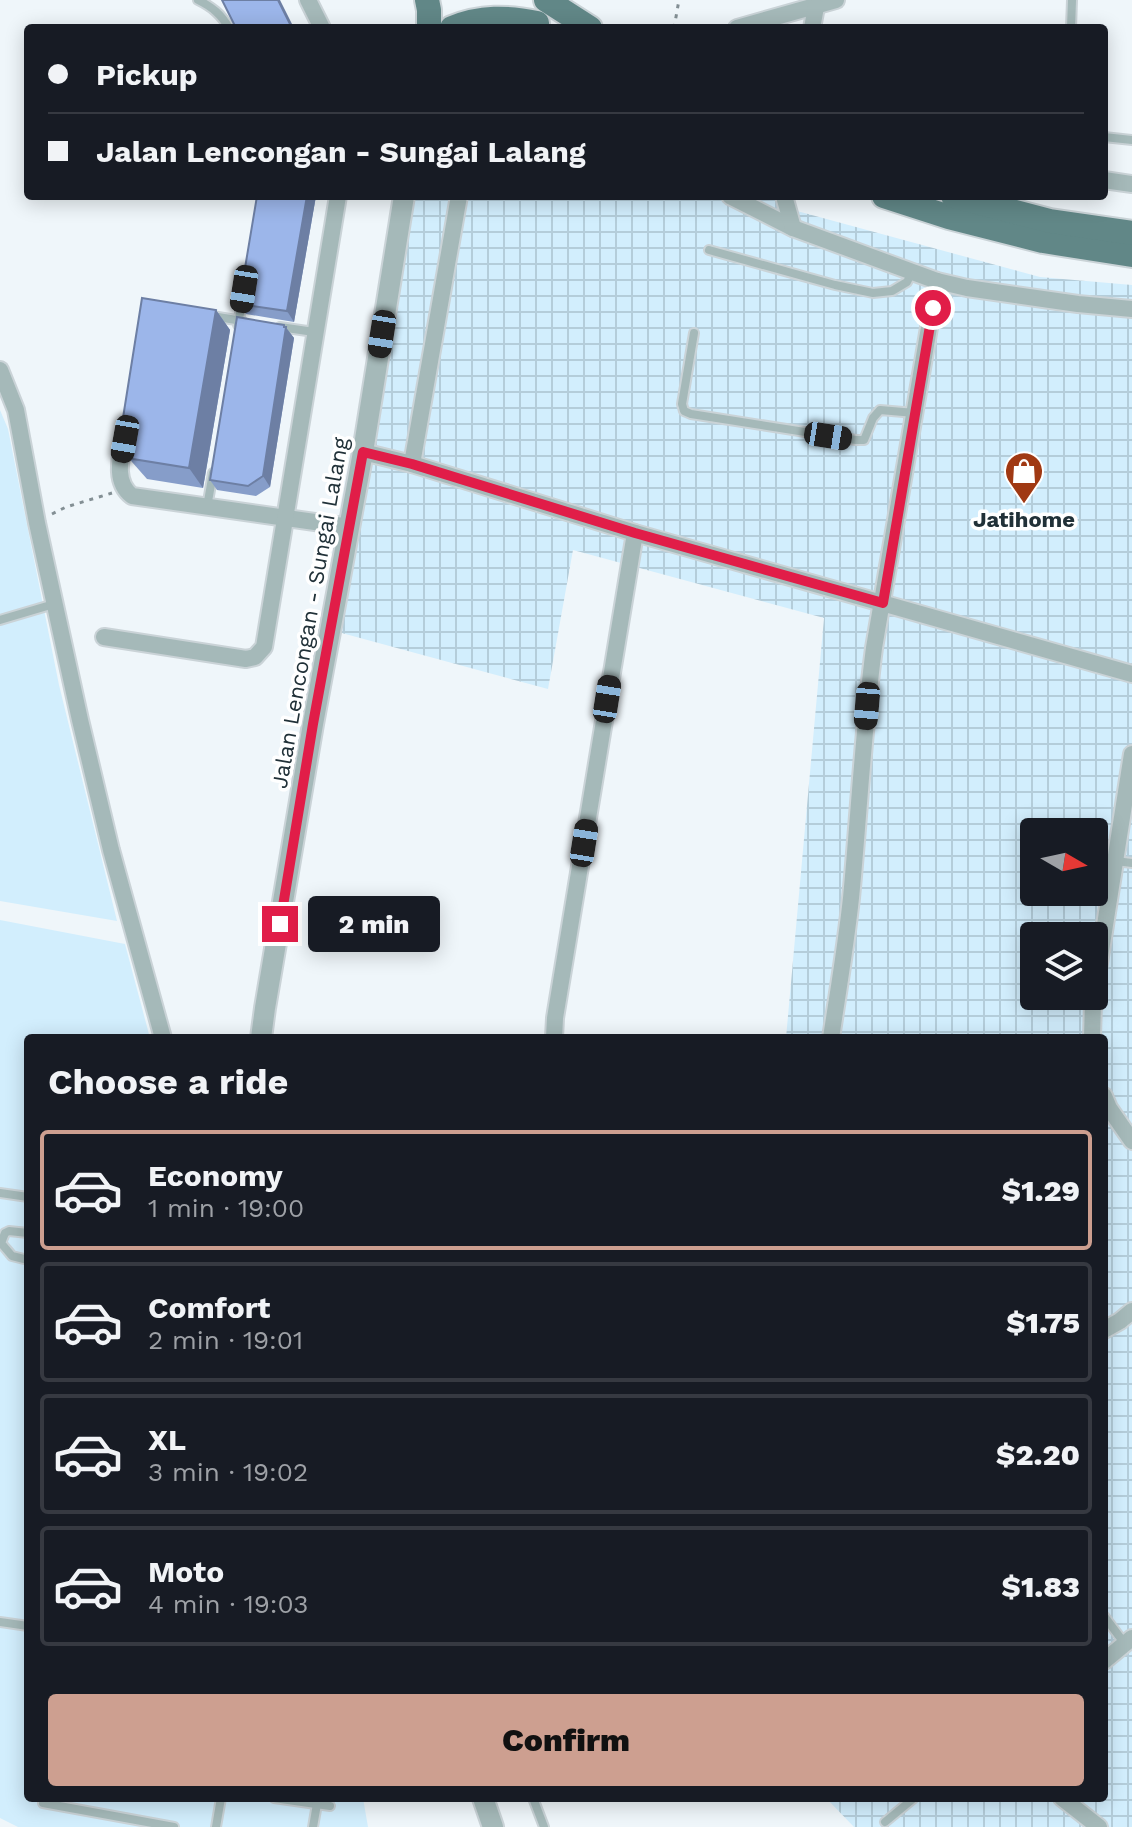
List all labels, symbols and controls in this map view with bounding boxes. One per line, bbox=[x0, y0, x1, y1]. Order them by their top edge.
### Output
text: Pickup bbox=[96, 57, 198, 92]
text: Jalan Lencongan - Sungai Lalang bbox=[96, 134, 586, 169]
car bbox=[228, 263, 260, 315]
route start bbox=[915, 290, 951, 326]
car bbox=[366, 308, 398, 360]
car bbox=[109, 413, 141, 465]
car bbox=[802, 420, 854, 452]
street label: Jalan Lencongan - Sungai Lalang bbox=[267, 435, 353, 790]
shop icon: Jatihome bbox=[1003, 450, 1045, 505]
place label: Jatihome bbox=[973, 507, 1075, 532]
car bbox=[591, 673, 623, 725]
car bbox=[853, 681, 881, 731]
car bbox=[568, 817, 600, 869]
north arrow bbox=[1020, 818, 1108, 906]
map controls bbox=[1020, 818, 1108, 1010]
callout: 2 min bbox=[308, 896, 440, 952]
route end bbox=[262, 906, 298, 942]
text: 2 min bbox=[339, 909, 409, 939]
button: layers bbox=[1020, 922, 1108, 1010]
text: Choose a ride bbox=[48, 1061, 288, 1103]
icon: car bbox=[52, 1154, 124, 1226]
text: Economy bbox=[148, 1158, 283, 1193]
text: $1.29 bbox=[1002, 1173, 1080, 1208]
text: 1 min · 19:00 bbox=[148, 1193, 304, 1223]
icon: car bbox=[52, 1286, 124, 1358]
text: Comfort bbox=[148, 1290, 270, 1325]
text: $1.75 bbox=[1006, 1305, 1080, 1340]
text: 2 min · 19:01 bbox=[148, 1325, 303, 1355]
icon: car bbox=[52, 1418, 124, 1490]
text: XL bbox=[148, 1422, 186, 1457]
text: $2.20 bbox=[996, 1437, 1080, 1472]
text: 3 min · 19:02 bbox=[148, 1457, 308, 1487]
icon: car bbox=[52, 1550, 124, 1622]
text: Moto bbox=[148, 1554, 224, 1589]
text: $1.83 bbox=[1002, 1569, 1080, 1604]
text: 4 min · 19:03 bbox=[148, 1589, 308, 1619]
button: Confirm bbox=[48, 1694, 1084, 1786]

